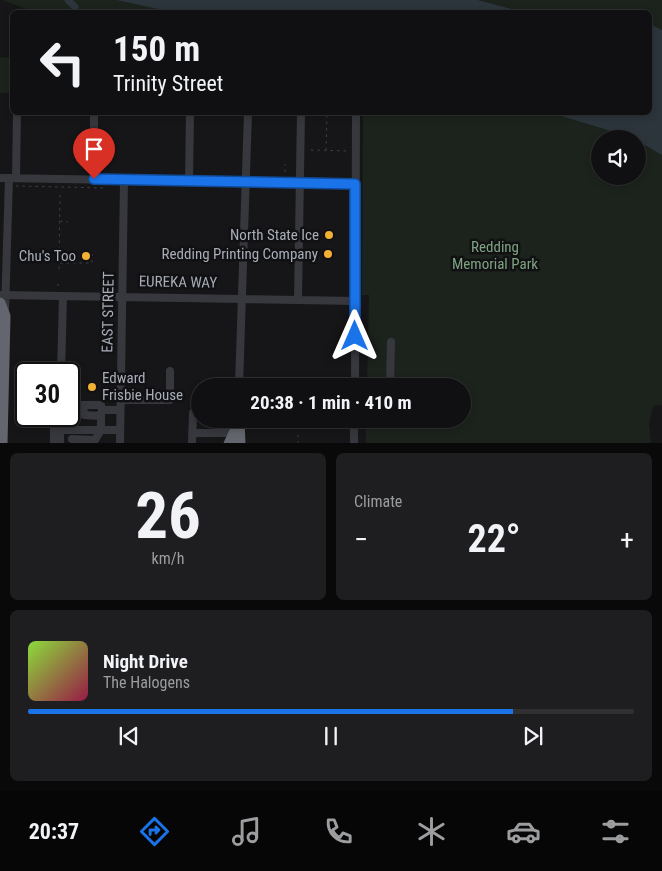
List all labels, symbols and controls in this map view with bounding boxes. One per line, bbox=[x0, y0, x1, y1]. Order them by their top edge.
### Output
text: 150 m bbox=[113, 29, 200, 70]
icon: left bbox=[30, 30, 95, 95]
text: Trinity Street bbox=[113, 71, 223, 96]
pin bbox=[73, 128, 115, 179]
map controls bbox=[591, 130, 646, 185]
button: sound bbox=[591, 130, 646, 185]
icon: arrive bbox=[80, 135, 108, 163]
place label: North State Ice bbox=[230, 226, 319, 244]
marker: North State Ice bbox=[323, 229, 335, 241]
park label: Redding Memorial Park bbox=[452, 238, 538, 273]
place label: Redding Printing Company bbox=[162, 245, 318, 263]
place label: Chu's Too bbox=[19, 247, 76, 265]
marker: Redding Printing Company bbox=[322, 248, 334, 260]
marker: Chu's Too bbox=[80, 250, 92, 262]
street label: EAST STREET bbox=[98, 271, 118, 353]
street label: EUREKA WAY bbox=[139, 272, 218, 292]
position arrow bbox=[328, 309, 380, 361]
speed limit sign: 30 bbox=[15, 362, 80, 427]
place label: Edward Frisbie House bbox=[102, 369, 183, 404]
marker: Edward Frisbie House bbox=[86, 381, 98, 393]
text: 20:38 · 1 min · 410 m bbox=[250, 391, 412, 414]
text: 26 bbox=[135, 478, 201, 554]
text: Climate bbox=[354, 492, 402, 511]
text: 22° bbox=[467, 517, 521, 561]
text: − bbox=[354, 523, 368, 556]
text: + bbox=[620, 523, 634, 556]
text: km/h bbox=[152, 549, 184, 568]
text: Night Drive bbox=[103, 650, 188, 673]
text: The Halogens bbox=[103, 673, 190, 692]
icon: previous bbox=[115, 722, 143, 750]
icon: pause bbox=[317, 722, 345, 750]
icon: next bbox=[519, 722, 547, 750]
icon: directions bbox=[137, 814, 172, 849]
icon: music bbox=[229, 814, 264, 849]
icon: phone bbox=[321, 814, 356, 849]
icon: climate bbox=[414, 814, 449, 849]
icon: car bbox=[506, 814, 541, 849]
icon: filters bbox=[598, 814, 633, 849]
text: 20:37 bbox=[29, 819, 79, 844]

